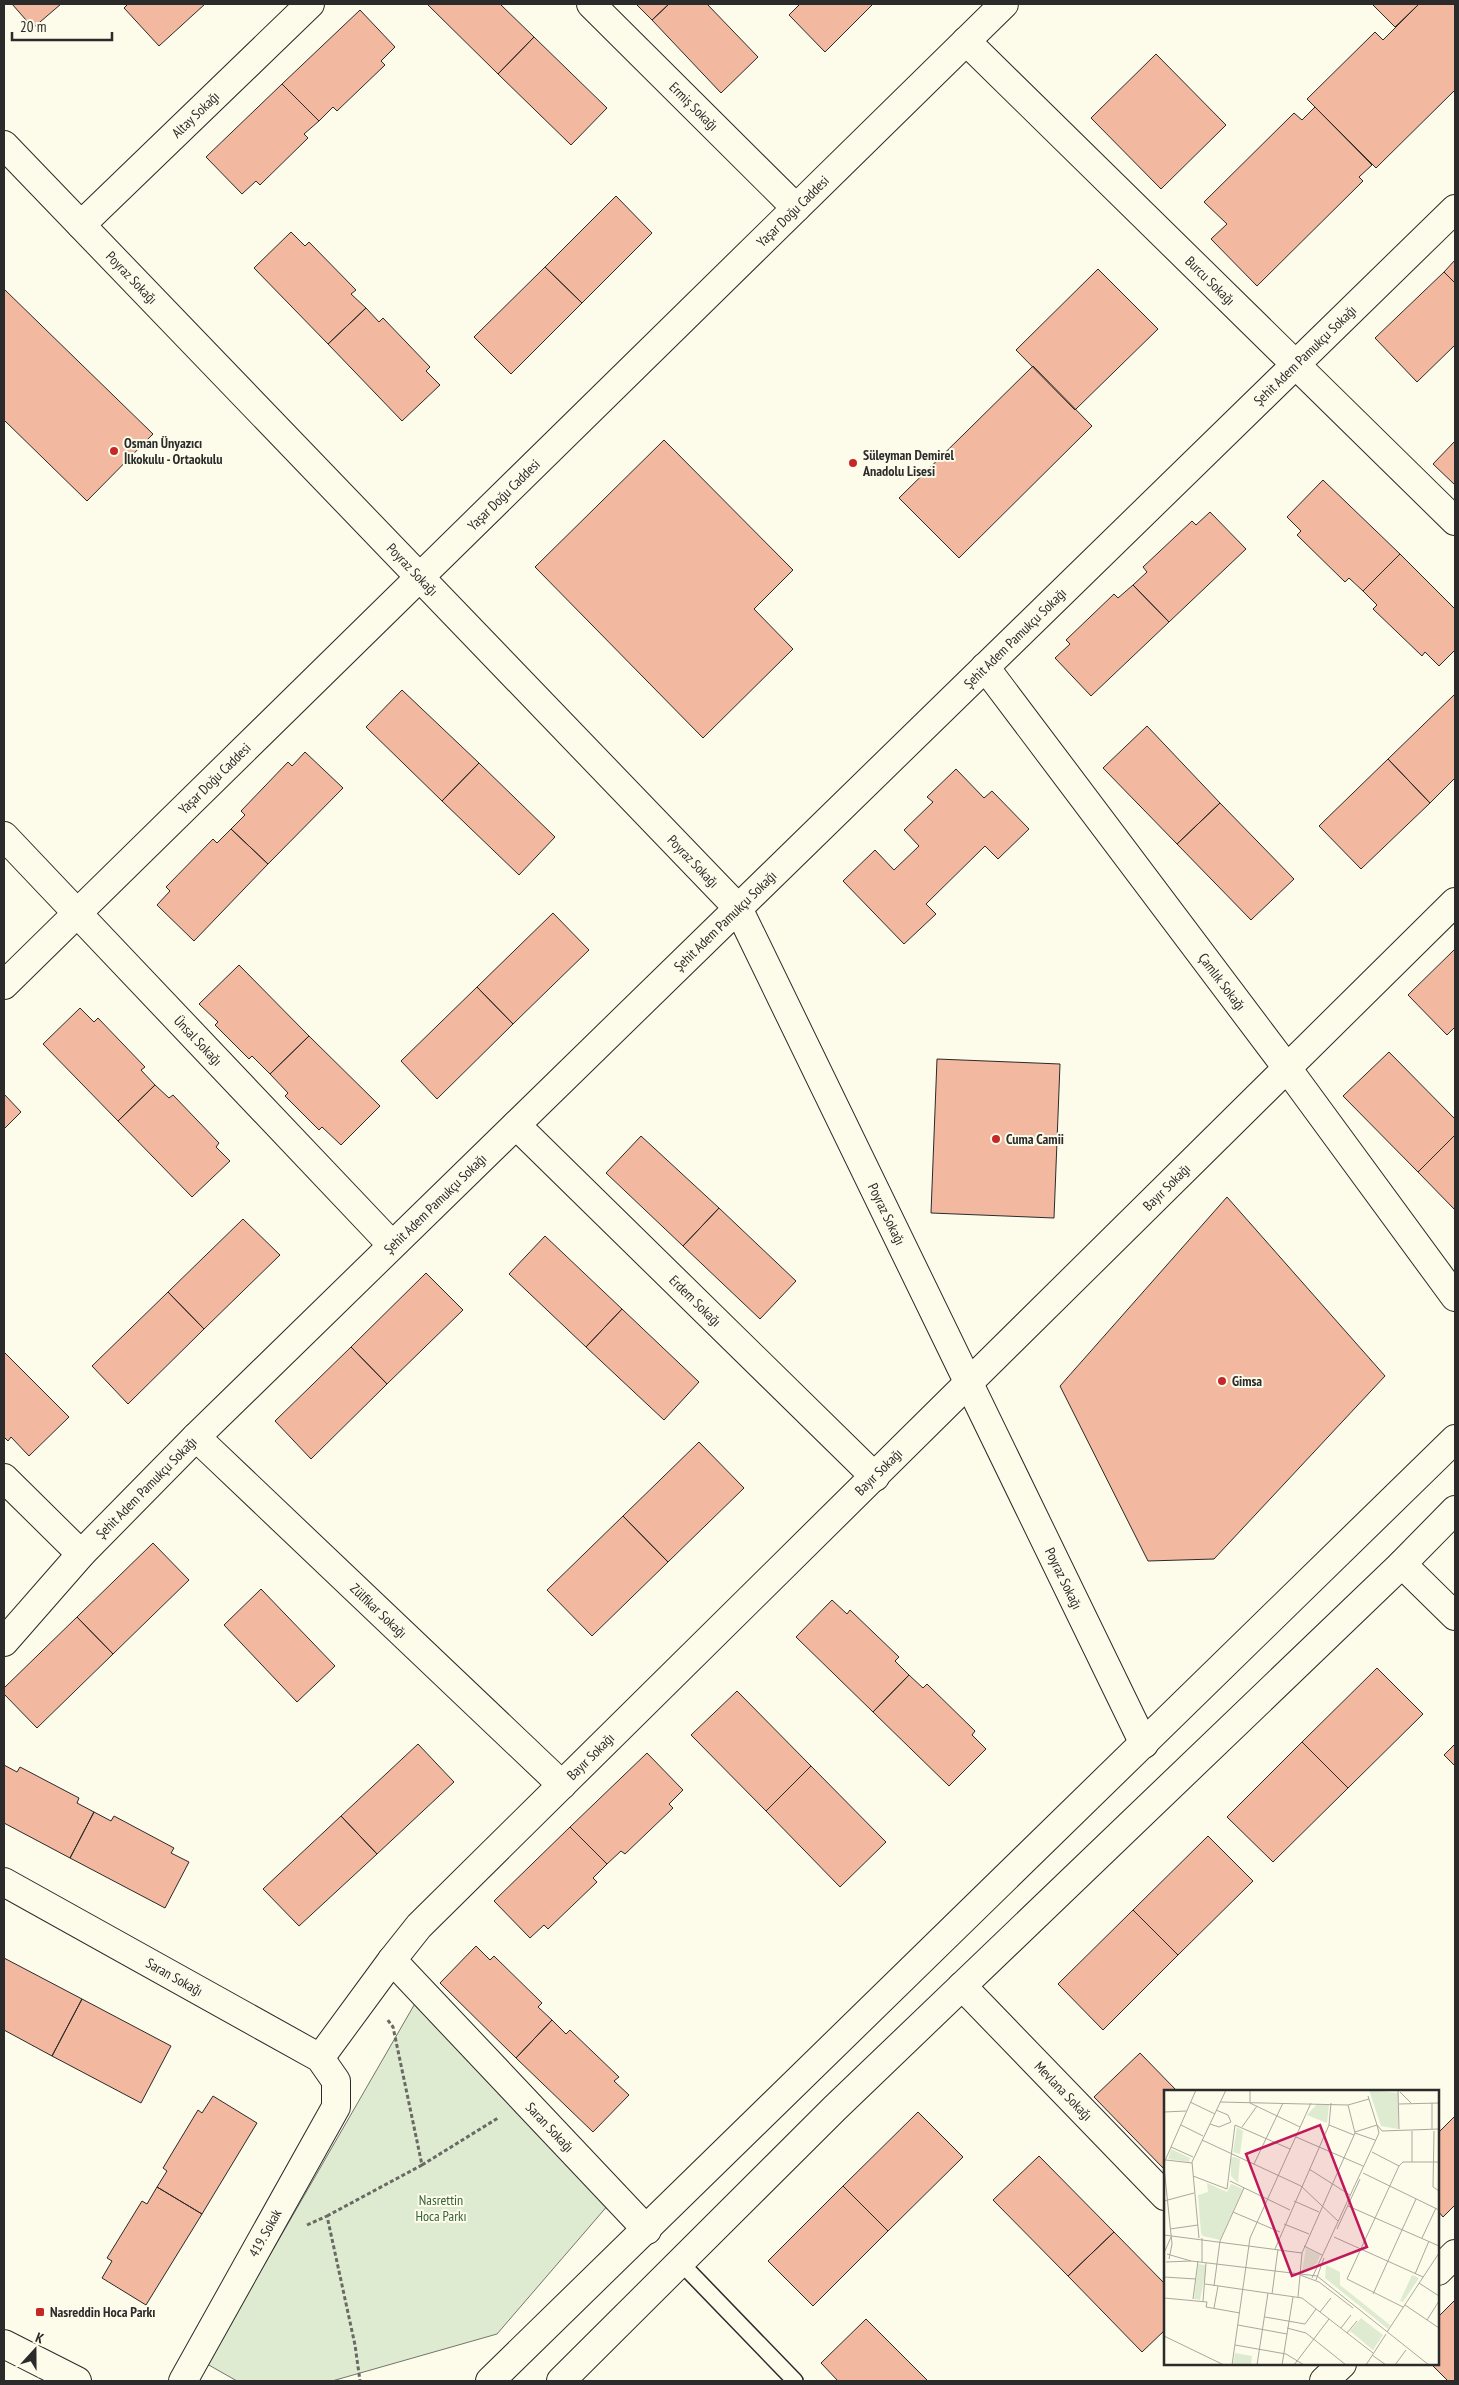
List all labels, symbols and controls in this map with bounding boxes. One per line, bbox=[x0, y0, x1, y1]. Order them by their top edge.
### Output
scale bar bbox=[12, 10, 112, 42]
text: 20 m bbox=[20, 17, 46, 36]
street label: Ermiş Sokağı bbox=[665, 78, 722, 135]
street label: Altay Sokağı bbox=[168, 87, 223, 142]
street label: Yaşar Doğu Caddesi bbox=[753, 172, 833, 251]
street label: Poyraz Sokağı bbox=[102, 247, 161, 308]
street label: Burcu Sokağı bbox=[1181, 252, 1239, 309]
street label: Şehit Adem Pamukçu Sokağı bbox=[1250, 301, 1360, 409]
place label: Osman Ünyazıcı İlkokulu - Ortaokulu bbox=[124, 434, 222, 468]
marker: Osman Ünyazıcı İlkokulu - Ortaokulu bbox=[108, 445, 120, 457]
place label: Süleyman Demirel Anadolu Lisesi bbox=[862, 446, 954, 480]
street label: Yaşar Doğu Caddesi bbox=[464, 455, 544, 534]
marker: Süleyman Demirel Anadolu Lisesi bbox=[847, 457, 859, 469]
street label: Poyraz Sokağı bbox=[383, 539, 442, 600]
street label: Şehit Adem Pamukçu Sokağı bbox=[960, 584, 1070, 692]
street label: Yaşar Doğu Caddesi bbox=[175, 739, 255, 818]
street label: Poyraz Sokağı bbox=[664, 831, 723, 892]
street label: Şehit Adem Pamukçu Sokağı bbox=[670, 867, 780, 975]
street label: Çamlık Sokağı bbox=[1195, 949, 1250, 1014]
street label: Ünsal Sokağı bbox=[170, 1012, 226, 1069]
place label: Cuma Camii bbox=[1006, 1130, 1064, 1148]
marker: Cuma Camii bbox=[990, 1133, 1002, 1145]
street label: Şehit Adem Pamukçu Sokağı bbox=[380, 1150, 490, 1258]
street label: Bayır Sokağı bbox=[1139, 1160, 1194, 1215]
street label: Poyraz Sokağı bbox=[864, 1180, 909, 1248]
street label: Erdem Sokağı bbox=[665, 1271, 725, 1330]
place label: Gimsa bbox=[1232, 1372, 1262, 1390]
marker: Gimsa bbox=[1216, 1375, 1228, 1387]
street label: Şehit Adem Pamukçu Sokağı bbox=[92, 1433, 200, 1543]
street label: Bayır Sokağı bbox=[851, 1445, 906, 1499]
street label: Poyraz Sokağı bbox=[1041, 1545, 1086, 1612]
street label: Zülfikar Sokağı bbox=[346, 1579, 411, 1642]
street label: Bayır Sokağı bbox=[563, 1729, 618, 1784]
street label: Saran Sokağı bbox=[143, 1954, 206, 2000]
street label: Mevlana Sokağı bbox=[1031, 2057, 1096, 2124]
inset map bbox=[1164, 2090, 1439, 2365]
street label: Saran Sokağı bbox=[522, 2098, 578, 2156]
park label: Nasrettin Hoca Parkı bbox=[416, 2191, 466, 2225]
street label: 419. Sokak bbox=[245, 2205, 286, 2260]
place label: Nasreddin Hoca Parkı bbox=[50, 2303, 156, 2321]
marker: Nasreddin Hoca Parkı bbox=[34, 2306, 46, 2318]
north arrow bbox=[10, 2325, 60, 2375]
text: K bbox=[33, 2328, 47, 2348]

